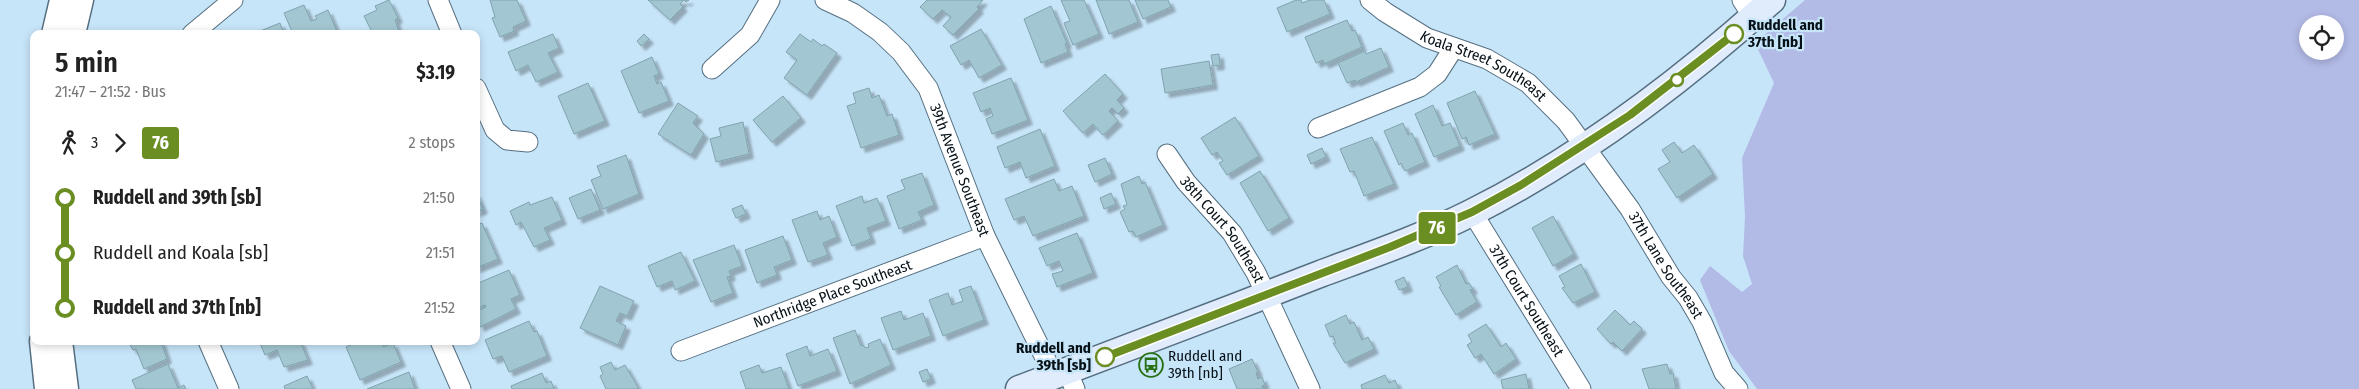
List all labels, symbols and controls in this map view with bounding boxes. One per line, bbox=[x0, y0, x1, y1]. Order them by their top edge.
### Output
map controls bbox=[2299, 15, 2344, 60]
button: locate bbox=[2299, 15, 2344, 60]
place label: Ruddell and 37th [nb] bbox=[1747, 16, 1823, 51]
marker: Ruddell and 37th [nb] bbox=[1724, 24, 1744, 44]
street label: Koala Street Southeast bbox=[1417, 27, 1550, 105]
text: 5 min bbox=[55, 46, 118, 79]
text: $3.19 bbox=[416, 61, 455, 84]
unlabelled marker bbox=[1670, 73, 1684, 87]
text: 21:47 – 21:52 · Bus bbox=[55, 82, 166, 101]
street label: 39th Avenue Southeast bbox=[926, 101, 993, 239]
icon: walk bbox=[55, 129, 83, 157]
icon: forward bbox=[106, 129, 134, 157]
text: 76 bbox=[152, 132, 169, 154]
text: 3 bbox=[91, 133, 98, 152]
text: 2 stops bbox=[409, 133, 455, 152]
street label: 38th Court Southeast bbox=[1176, 173, 1268, 285]
text: Ruddell and 39th [sb] bbox=[93, 186, 261, 209]
text: 21:50 bbox=[423, 188, 455, 207]
street label: 37th Lane Southeast bbox=[1625, 209, 1707, 322]
line badge: 76 bbox=[1414, 212, 1460, 244]
text: 76 bbox=[1429, 217, 1445, 239]
text: Ruddell and Koala [sb] bbox=[93, 241, 268, 264]
street label: 37th Court Southeast bbox=[1485, 241, 1568, 360]
text: 21:51 bbox=[426, 243, 455, 262]
street label: Northridge Place Southeast bbox=[751, 256, 914, 332]
text: Ruddell and 37th [nb] bbox=[93, 296, 261, 319]
text: 21:52 bbox=[424, 298, 455, 317]
place label: Ruddell and 39th [sb] bbox=[1016, 339, 1091, 374]
marker: Ruddell and 39th [sb] bbox=[1095, 347, 1115, 367]
place label: Ruddell and 39th [nb] bbox=[1168, 347, 1242, 382]
bus stop icon: Ruddell and 39th [nb] bbox=[1138, 352, 1164, 378]

